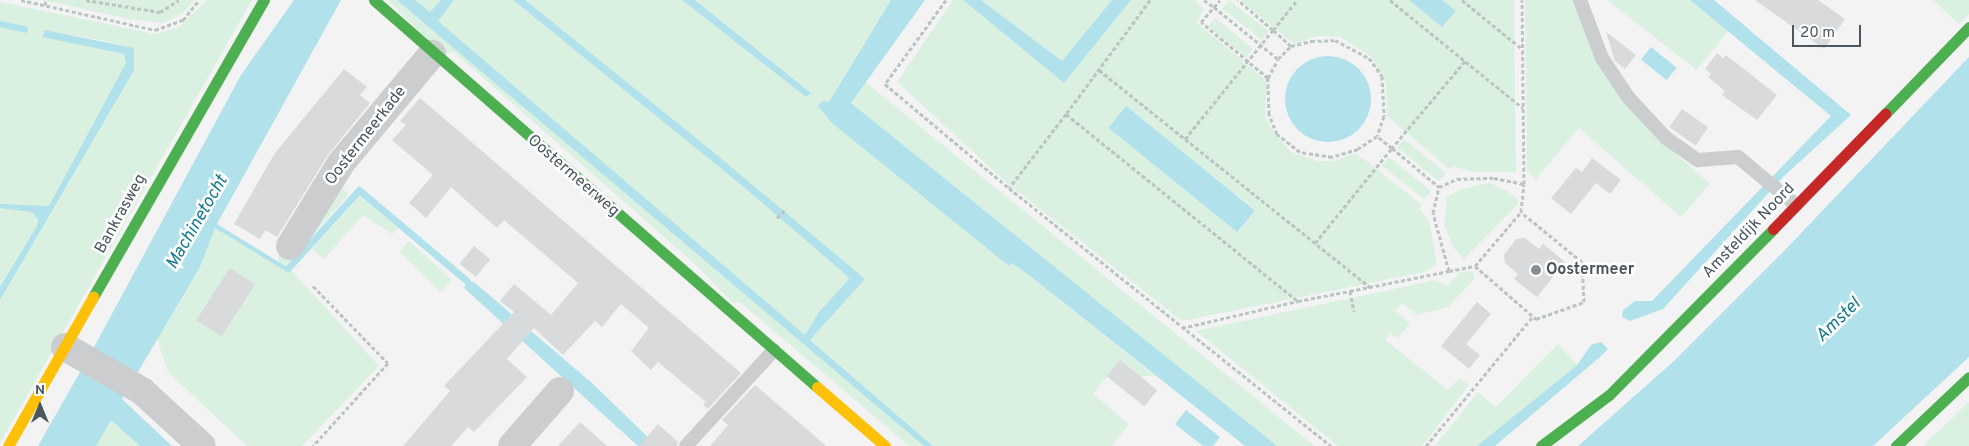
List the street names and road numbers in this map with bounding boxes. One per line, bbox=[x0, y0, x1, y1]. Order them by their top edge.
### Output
street label: Oostermeerkade bbox=[321, 83, 411, 189]
street label: Oostermeerweg bbox=[523, 131, 623, 221]
street label: Bankrasweg bbox=[91, 171, 151, 257]
street label: Amsteldijk Noord bbox=[1699, 180, 1799, 282]

